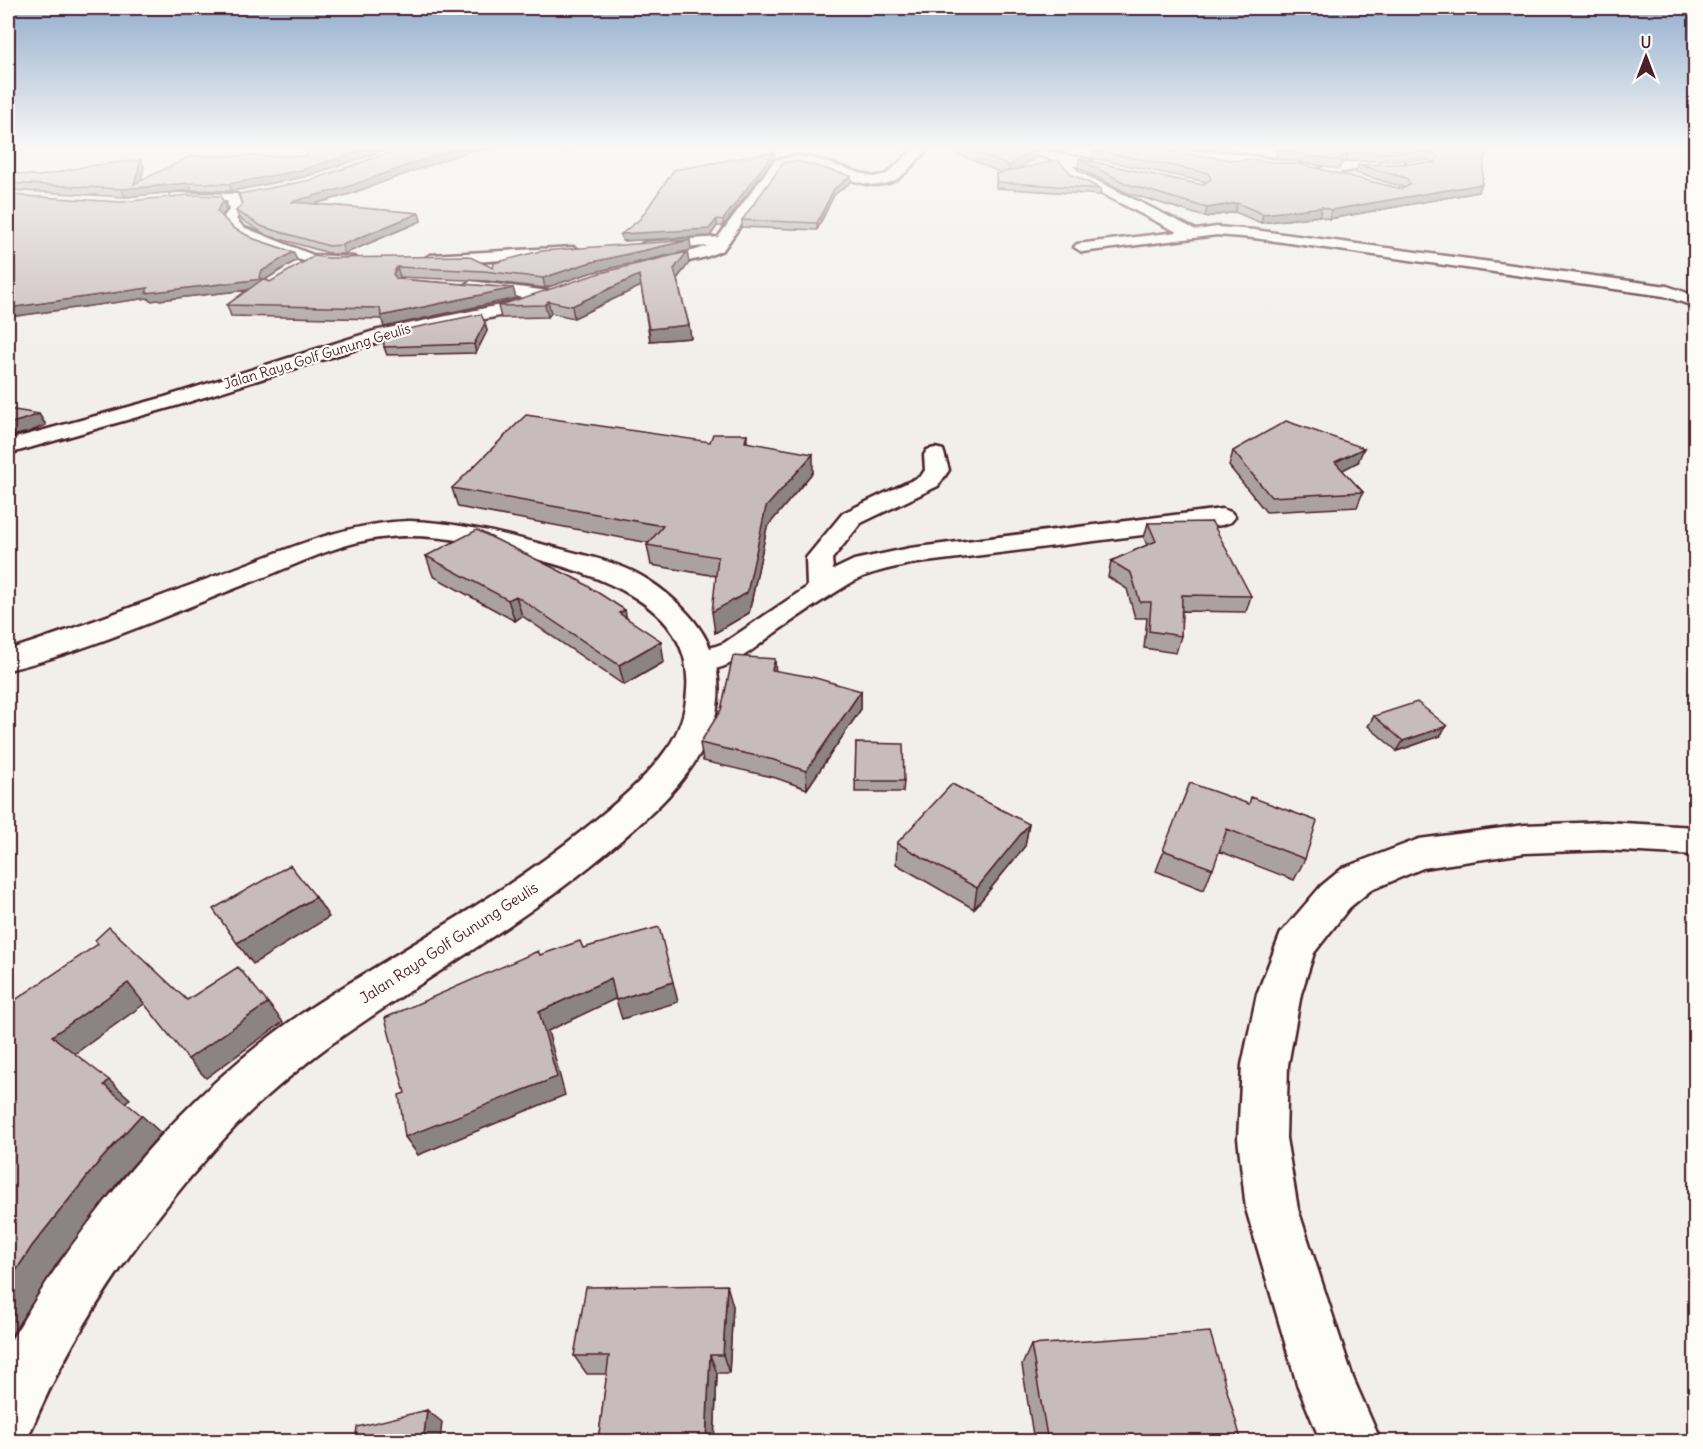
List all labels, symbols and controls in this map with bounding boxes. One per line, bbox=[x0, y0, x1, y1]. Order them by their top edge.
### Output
north arrow bbox=[1616, 27, 1676, 87]
text: U bbox=[1641, 32, 1651, 52]
street label: Jalan Raya Golf Gunung Geulis bbox=[221, 319, 413, 393]
street label: Jalan Raya Golf Gunung Geulis bbox=[356, 878, 542, 1007]

